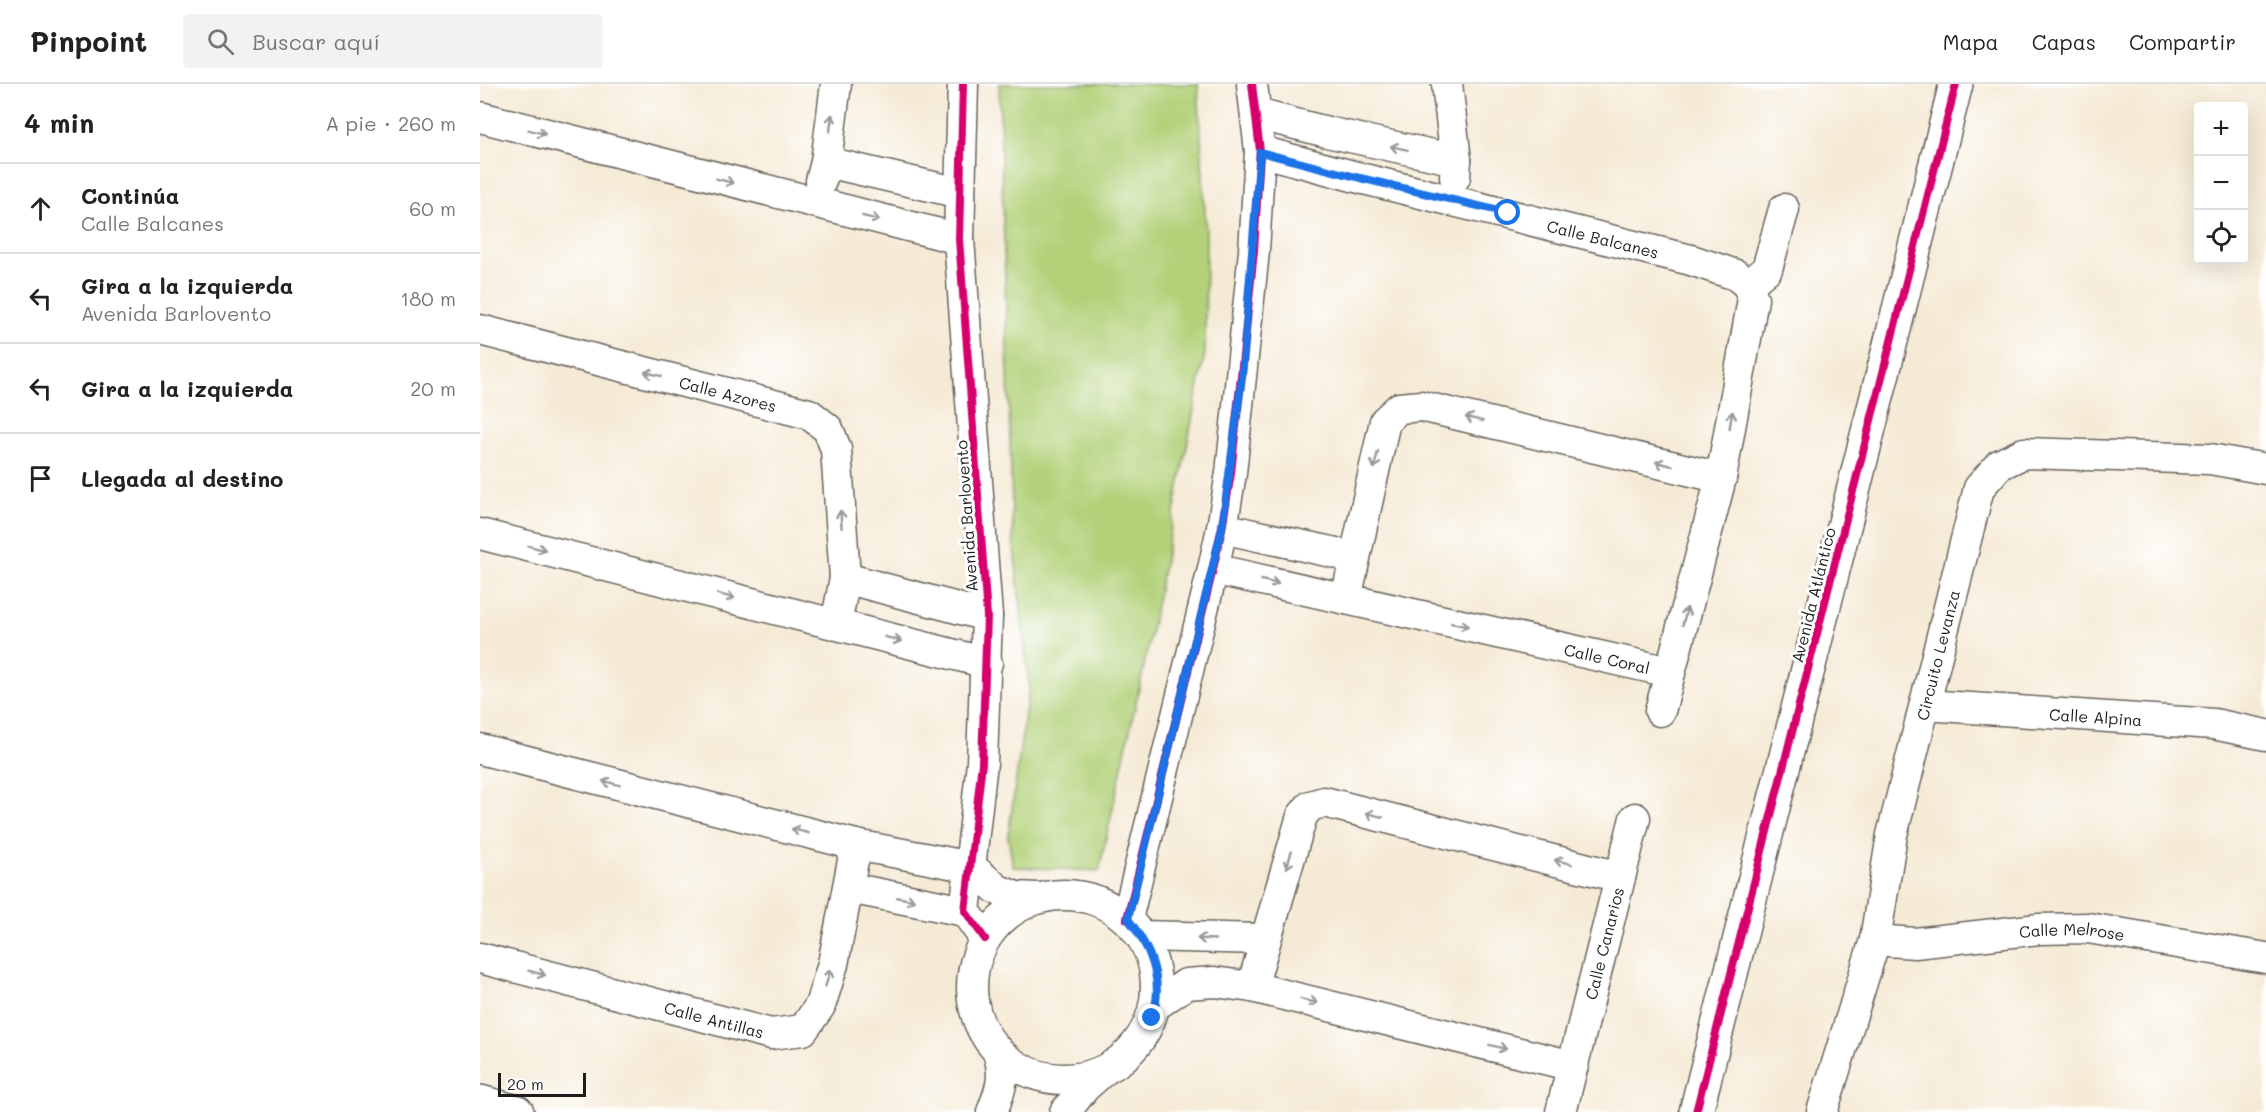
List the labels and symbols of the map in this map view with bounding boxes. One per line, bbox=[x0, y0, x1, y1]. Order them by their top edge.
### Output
one-way arrow bbox=[826, 114, 837, 133]
one-way arrow bbox=[527, 127, 546, 138]
one-way arrow bbox=[1389, 142, 1409, 153]
one-way arrow bbox=[716, 176, 735, 187]
route start bbox=[1494, 199, 1520, 225]
one-way arrow bbox=[861, 212, 880, 224]
street label: Calle Balcanes bbox=[1545, 214, 1661, 262]
one-way arrow bbox=[644, 368, 663, 380]
street label: Calle Azores bbox=[677, 371, 779, 416]
one-way arrow bbox=[1726, 411, 1737, 431]
one-way arrow bbox=[1465, 412, 1484, 424]
street label: Avenida Barlovento bbox=[950, 439, 982, 593]
one-way arrow bbox=[1370, 449, 1381, 469]
one-way arrow bbox=[1655, 458, 1674, 470]
one-way arrow bbox=[835, 510, 846, 530]
street label: Avenida Atlántico bbox=[1786, 525, 1840, 665]
one-way arrow bbox=[527, 543, 546, 555]
one-way arrow bbox=[1260, 576, 1279, 588]
street label: Circuito Levanza bbox=[1911, 588, 1964, 722]
one-way arrow bbox=[716, 591, 735, 603]
one-way arrow bbox=[1680, 607, 1691, 626]
one-way arrow bbox=[1450, 619, 1469, 631]
one-way arrow bbox=[883, 634, 902, 645]
street label: Calle Coral bbox=[1562, 638, 1652, 678]
street label: Calle Alpina bbox=[2048, 703, 2143, 730]
one-way arrow bbox=[602, 776, 621, 788]
one-way arrow bbox=[1365, 808, 1384, 820]
one-way arrow bbox=[791, 825, 810, 836]
one-way arrow bbox=[1282, 850, 1293, 869]
one-way arrow bbox=[1554, 856, 1573, 868]
street label: Calle Canarios bbox=[1579, 885, 1628, 1002]
one-way arrow bbox=[896, 894, 915, 905]
street label: Calle Melrose bbox=[2018, 917, 2127, 945]
one-way arrow bbox=[1196, 933, 1216, 944]
one-way arrow bbox=[527, 968, 546, 979]
one-way arrow bbox=[823, 969, 834, 988]
one-way arrow bbox=[1299, 995, 1318, 1007]
street label: Calle Antillas bbox=[662, 996, 766, 1042]
route end bbox=[1138, 1004, 1164, 1030]
one-way arrow bbox=[1488, 1042, 1507, 1054]
scale bar bbox=[498, 1070, 586, 1098]

